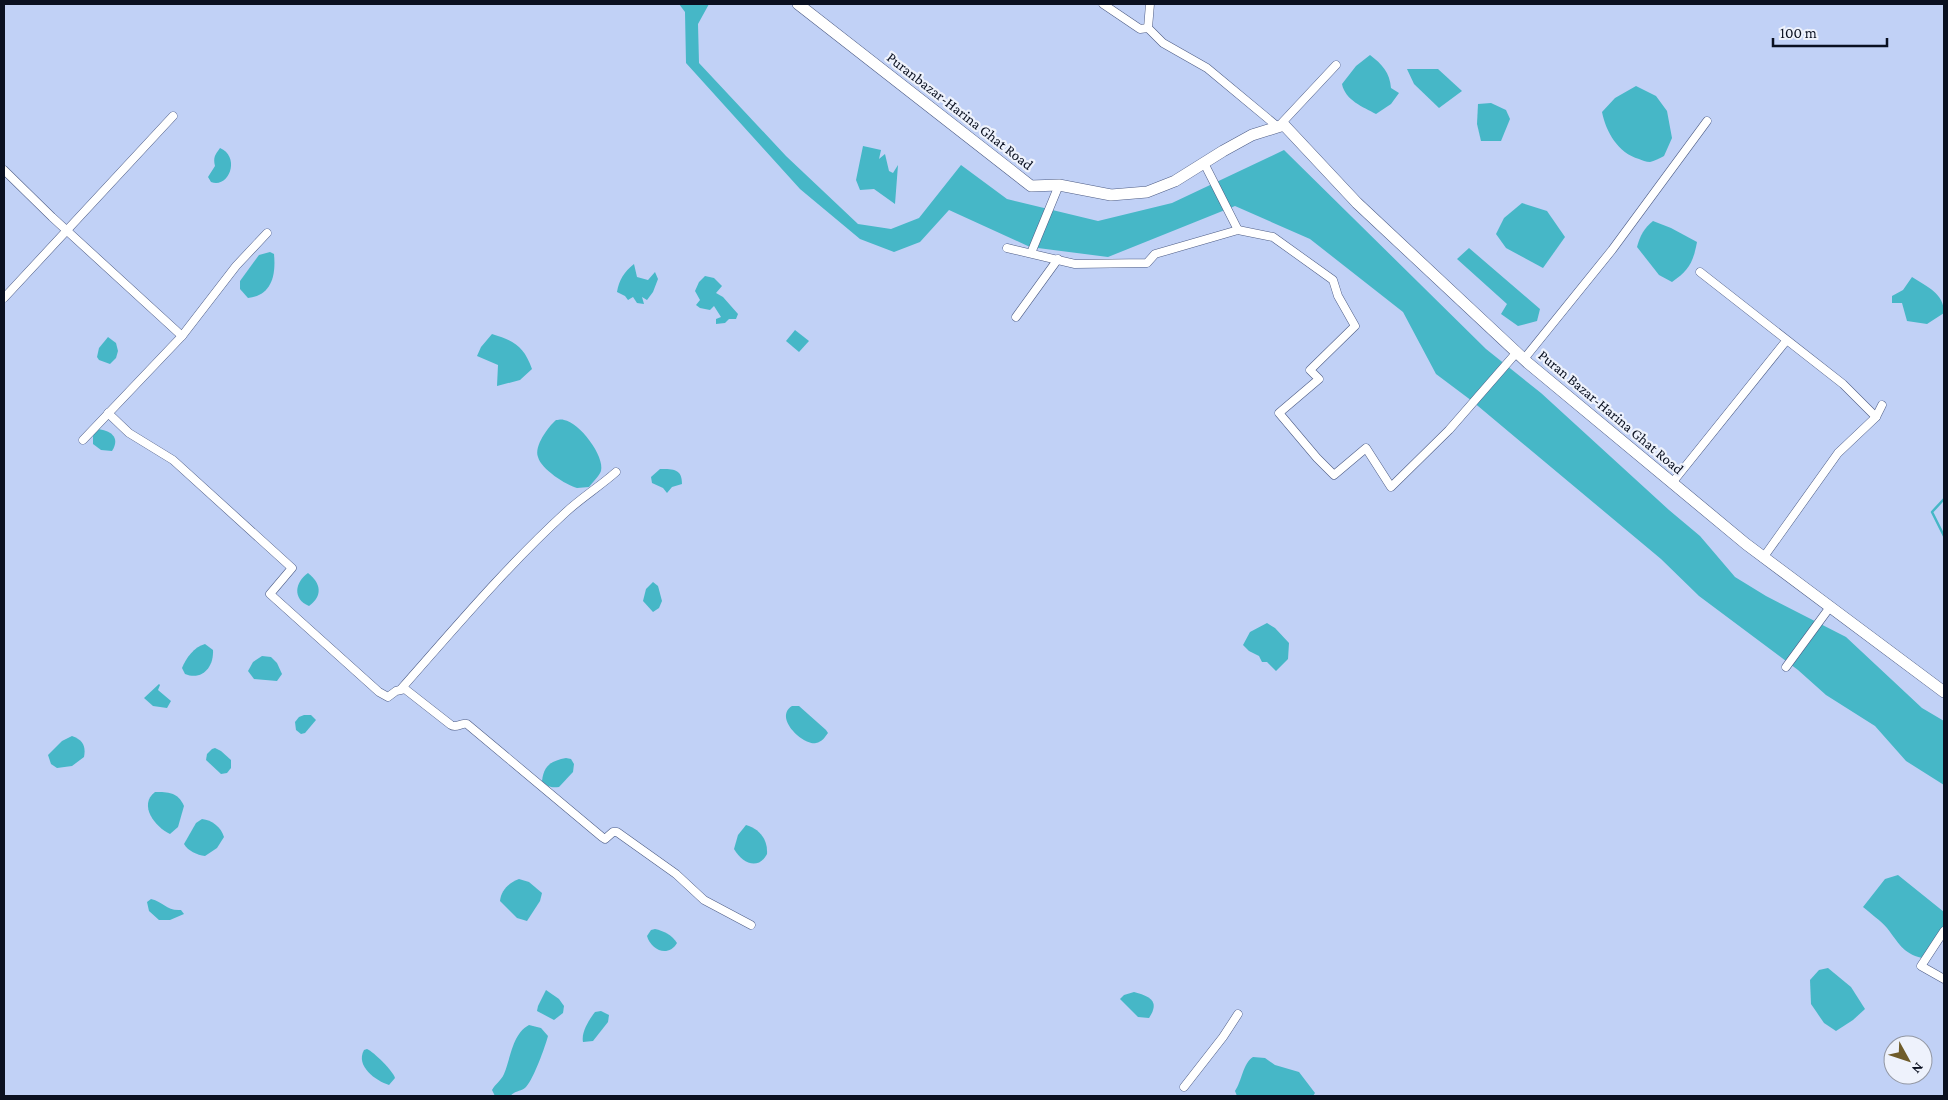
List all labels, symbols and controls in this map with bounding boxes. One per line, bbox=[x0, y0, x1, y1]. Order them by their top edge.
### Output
scale bar bbox=[1773, 15, 1887, 47]
text: 100 m bbox=[1780, 25, 1817, 41]
street label: Puranbazar-Harina Ghat Road bbox=[884, 49, 1036, 173]
street label: Puran Bazar-Harina Ghat Road bbox=[1535, 347, 1687, 477]
north arrow bbox=[1883, 1035, 1933, 1085]
text: N bbox=[1908, 1060, 1927, 1078]

